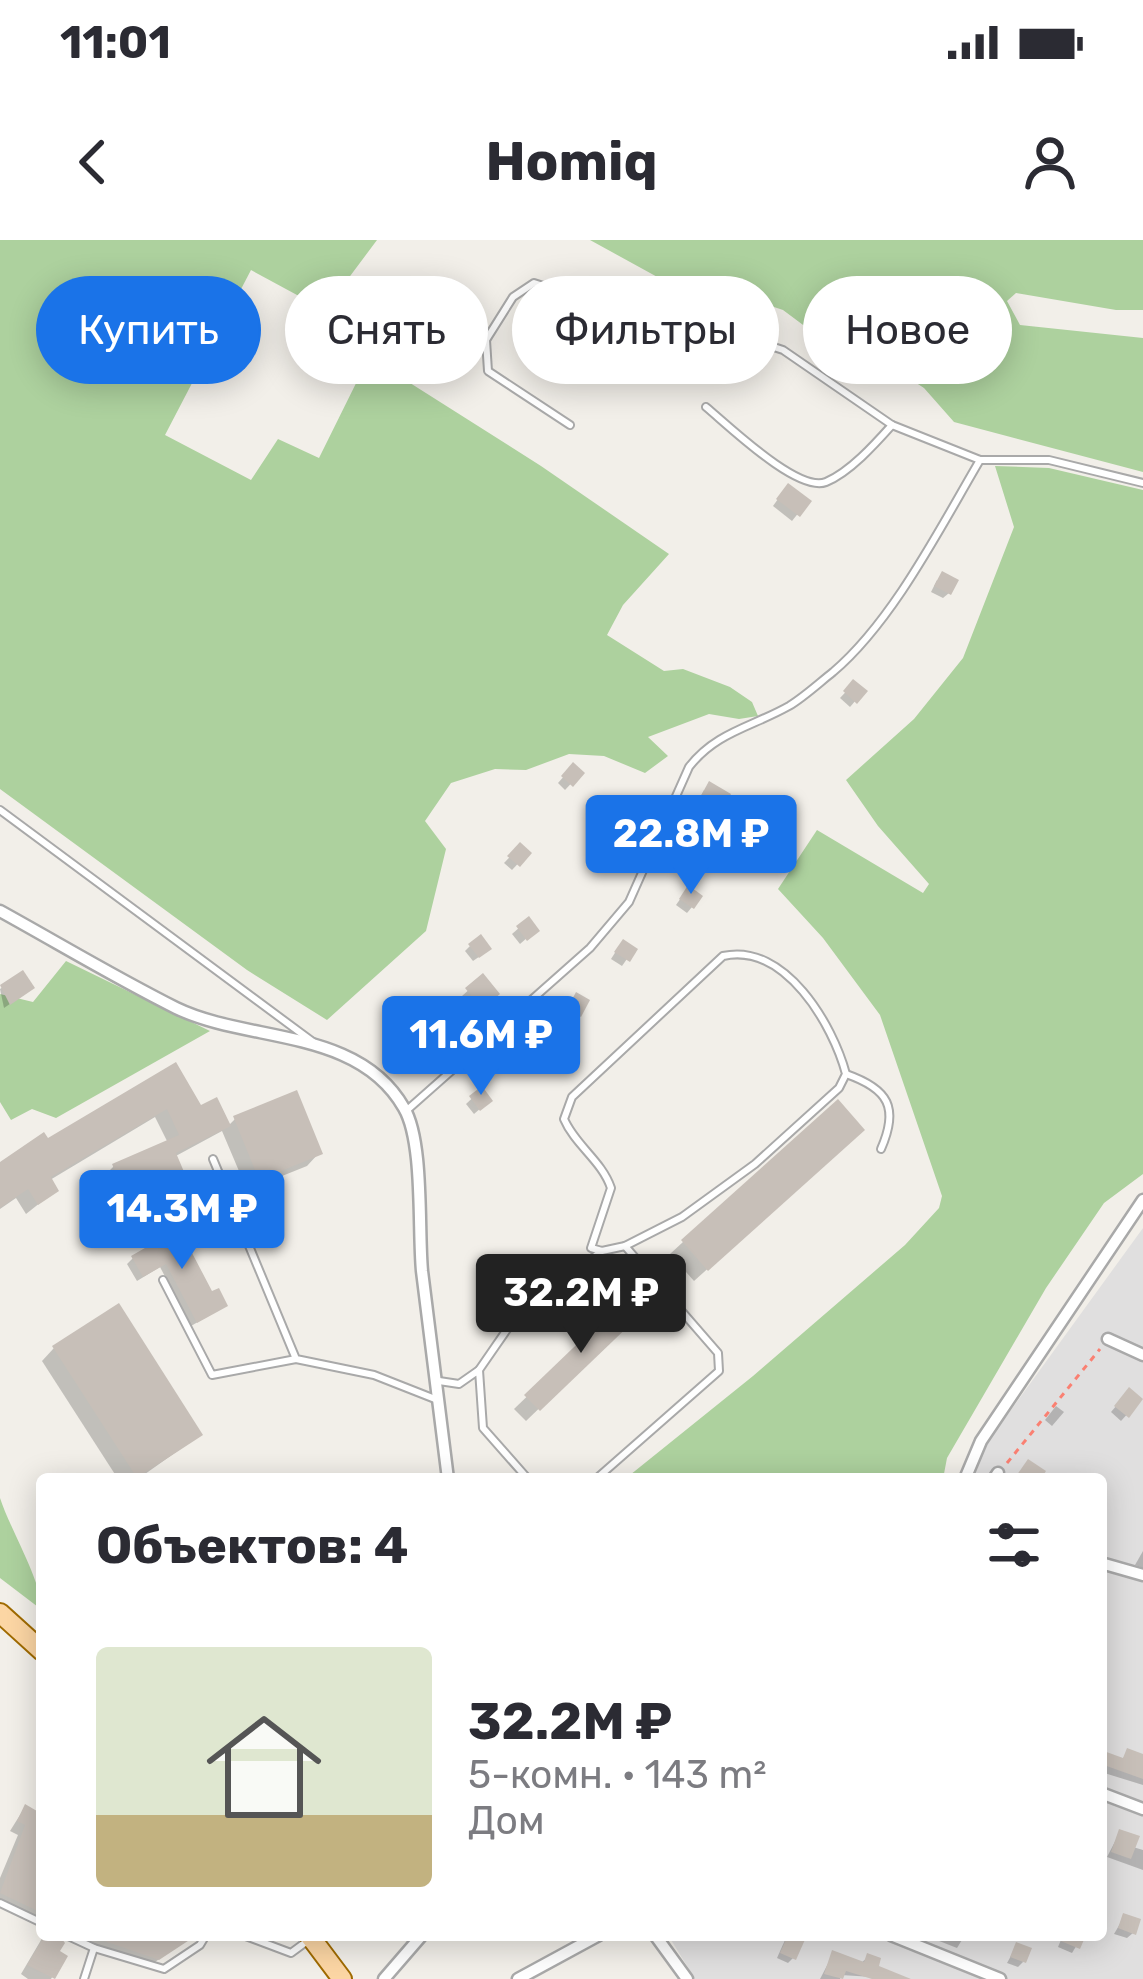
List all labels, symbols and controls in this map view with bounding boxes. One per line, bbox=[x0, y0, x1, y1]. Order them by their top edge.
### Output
text: 11:01 bbox=[60, 16, 171, 69]
icon: back bbox=[60, 129, 126, 195]
icon: person bbox=[1017, 129, 1083, 195]
text: Homiq bbox=[485, 130, 658, 194]
chip: Купить bbox=[36, 276, 261, 384]
chip: Снять bbox=[285, 276, 488, 384]
chip: Фильтры bbox=[512, 276, 779, 384]
chip: Новое bbox=[803, 276, 1012, 384]
pin: 22.8M ₽ bbox=[580, 795, 802, 897]
text: 22.8M ₽ bbox=[613, 811, 769, 857]
pin: 11.6M ₽ bbox=[370, 996, 592, 1098]
text: 11.6M ₽ bbox=[409, 1012, 553, 1058]
pin: 14.3M ₽ bbox=[71, 1170, 293, 1272]
text: 14.3M ₽ bbox=[106, 1186, 258, 1232]
pin: 32.2M ₽ bbox=[470, 1254, 692, 1356]
text: 32.2M ₽ bbox=[503, 1270, 659, 1316]
icon: filters bbox=[981, 1512, 1047, 1578]
text: Объектов: 4 bbox=[96, 1515, 409, 1576]
text: 32.2M ₽ bbox=[468, 1691, 672, 1752]
icon: home bbox=[192, 1695, 336, 1839]
text: 5-комн. · 143 m² bbox=[468, 1752, 766, 1798]
text: Дом bbox=[468, 1798, 545, 1844]

